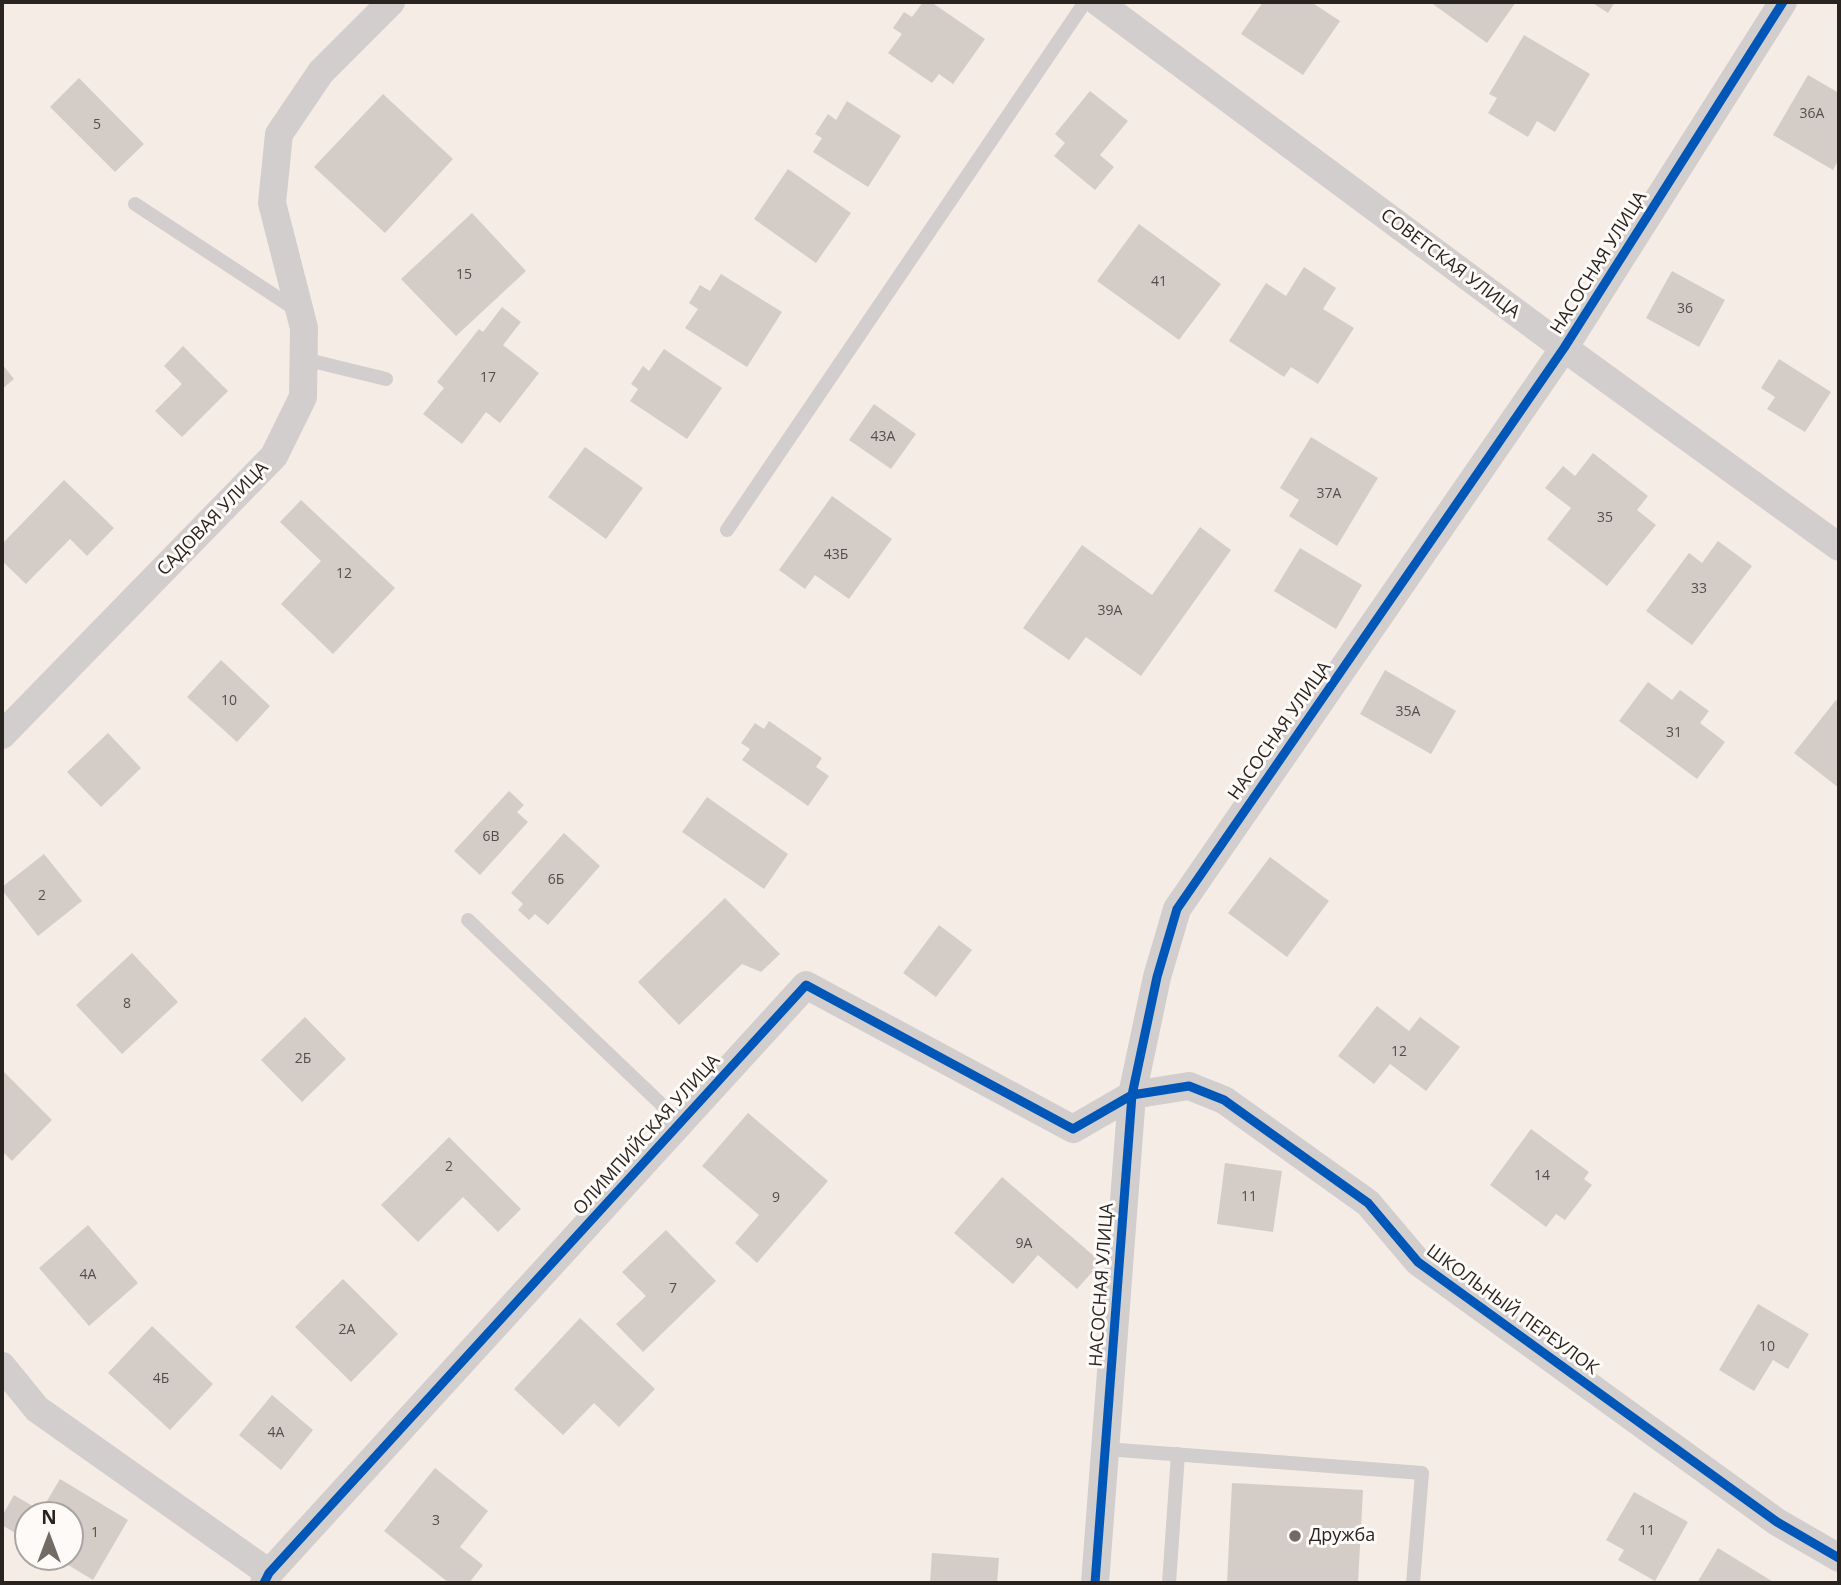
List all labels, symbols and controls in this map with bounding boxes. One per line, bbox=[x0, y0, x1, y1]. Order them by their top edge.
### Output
house number: 36А bbox=[1800, 106, 1824, 122]
house number: 5 bbox=[93, 117, 101, 133]
street label: НАСОСНАЯ УЛИЦА bbox=[1546, 188, 1652, 338]
street label: СОВЕТСКАЯ УЛИЦА bbox=[1376, 205, 1524, 323]
house number: 15 bbox=[456, 267, 472, 283]
house number: 41 bbox=[1151, 274, 1167, 290]
house number: 36 bbox=[1677, 301, 1693, 317]
house number: 17 bbox=[480, 370, 496, 386]
house number: 43А bbox=[871, 429, 895, 445]
street label: САДОВАЯ УЛИЦА bbox=[153, 457, 273, 581]
house number: 37А bbox=[1317, 486, 1341, 502]
house number: 35 bbox=[1597, 510, 1613, 526]
house number: 43Б bbox=[824, 547, 848, 563]
house number: 12 bbox=[336, 566, 352, 582]
house number: 33 bbox=[1691, 581, 1707, 597]
house number: 39А bbox=[1098, 603, 1122, 619]
street label: НАСОСНАЯ УЛИЦА bbox=[1224, 658, 1336, 804]
house number: 10 bbox=[221, 693, 237, 709]
house number: 35А bbox=[1396, 704, 1420, 720]
house number: 31 bbox=[1666, 725, 1682, 741]
house number: 6В bbox=[482, 829, 500, 845]
house number: 6Б bbox=[548, 872, 564, 888]
house number: 2 bbox=[38, 888, 46, 904]
house number: 8 bbox=[123, 996, 131, 1012]
house number: 12 bbox=[1391, 1044, 1407, 1060]
street label: ОЛИМПИЙСКАЯ УЛИЦА bbox=[569, 1050, 725, 1220]
house number: 2Б bbox=[295, 1051, 311, 1067]
house number: 2 bbox=[445, 1159, 453, 1175]
house number: 14 bbox=[1534, 1168, 1550, 1184]
house number: 11 bbox=[1241, 1189, 1257, 1205]
house number: 9 bbox=[772, 1190, 780, 1206]
street label: НАСОСНАЯ УЛИЦА bbox=[1086, 1202, 1118, 1368]
house number: 9А bbox=[1016, 1236, 1032, 1252]
street label: ШКОЛЬНЫЙ ПЕРЕУЛОК bbox=[1422, 1240, 1602, 1380]
house number: 4А bbox=[80, 1267, 96, 1283]
house number: 7 bbox=[669, 1281, 677, 1297]
house number: 2А bbox=[339, 1322, 355, 1338]
house number: 10 bbox=[1759, 1339, 1775, 1355]
house number: 4Б bbox=[153, 1371, 169, 1387]
house number: 4А bbox=[268, 1425, 284, 1441]
north arrow bbox=[14, 1501, 84, 1571]
text: N bbox=[41, 1504, 57, 1530]
house number: 3 bbox=[432, 1513, 440, 1529]
house number: 11 bbox=[1639, 1523, 1655, 1539]
house number: 1 bbox=[91, 1525, 99, 1541]
place label: Дружба bbox=[1309, 1525, 1375, 1547]
marker: Дружба bbox=[1287, 1528, 1303, 1544]

